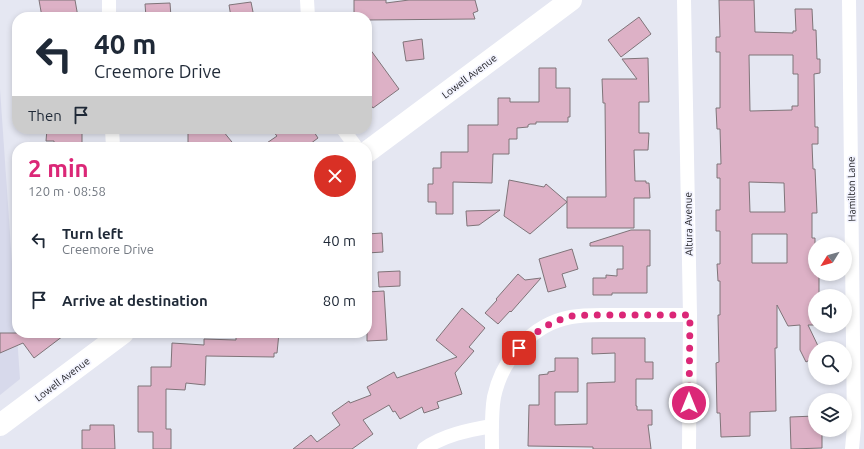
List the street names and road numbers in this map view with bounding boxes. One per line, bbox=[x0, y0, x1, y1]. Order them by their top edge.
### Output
street label: Lowell Avenue bbox=[440, 52, 499, 100]
street label: Hamilton Lane bbox=[845, 156, 858, 222]
street label: Altura Avenue bbox=[682, 192, 695, 256]
street label: Lowell Avenue bbox=[33, 355, 92, 403]

